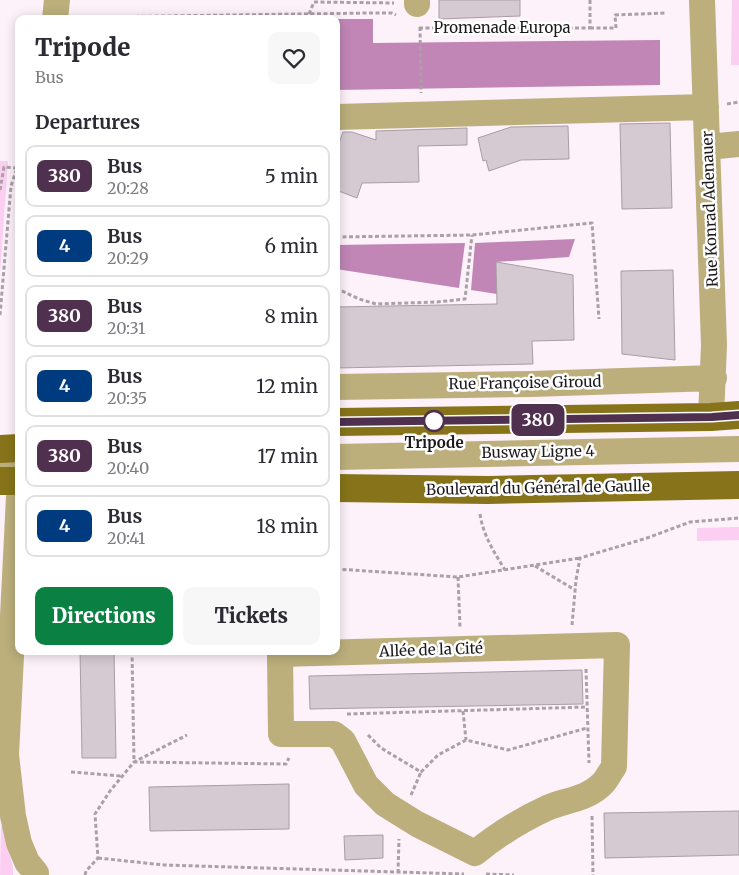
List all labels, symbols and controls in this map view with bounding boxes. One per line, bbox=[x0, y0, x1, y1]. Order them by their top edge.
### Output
street label: Promenade Europa bbox=[433, 18, 571, 37]
text: Tripode bbox=[35, 32, 130, 63]
button: heart bbox=[268, 32, 320, 84]
text: Bus bbox=[35, 67, 64, 87]
text: Departures bbox=[35, 110, 140, 134]
street label: Rue Konrad Adenauer bbox=[697, 130, 722, 288]
text: Bus bbox=[107, 154, 142, 178]
text: 380 bbox=[48, 164, 81, 187]
text: 5 min bbox=[265, 164, 318, 188]
text: 20:28 bbox=[107, 178, 149, 198]
text: Bus bbox=[107, 224, 142, 248]
text: 4 bbox=[59, 234, 70, 257]
text: 6 min bbox=[264, 234, 318, 258]
text: 20:29 bbox=[107, 248, 149, 268]
text: Bus bbox=[107, 294, 142, 318]
text: 380 bbox=[48, 304, 81, 327]
text: 8 min bbox=[265, 304, 318, 328]
text: 20:31 bbox=[107, 318, 145, 338]
text: Bus bbox=[107, 364, 142, 388]
street label: Rue Françoise Giroud bbox=[448, 372, 602, 393]
text: 4 bbox=[59, 374, 70, 397]
text: 12 min bbox=[256, 374, 318, 398]
text: 20:35 bbox=[107, 388, 147, 408]
line badge: 380 bbox=[509, 404, 567, 436]
text: 380 bbox=[521, 408, 555, 431]
marker: Tripode bbox=[423, 410, 445, 432]
place label: Tripode bbox=[404, 433, 464, 452]
text: Bus bbox=[107, 434, 142, 458]
street label: Busway Ligne 4 bbox=[481, 441, 595, 462]
text: 380 bbox=[48, 444, 81, 467]
text: 17 min bbox=[258, 444, 318, 468]
text: 20:40 bbox=[107, 458, 149, 478]
street label: Boulevard du Général de Gaulle bbox=[426, 476, 650, 499]
text: Bus bbox=[107, 504, 142, 528]
text: 4 bbox=[59, 514, 70, 537]
text: 18 min bbox=[257, 514, 318, 538]
text: 20:41 bbox=[107, 528, 145, 548]
button: Directions bbox=[35, 587, 173, 645]
button: Tickets bbox=[183, 587, 320, 645]
street label: Allée de la Cité bbox=[378, 638, 483, 661]

